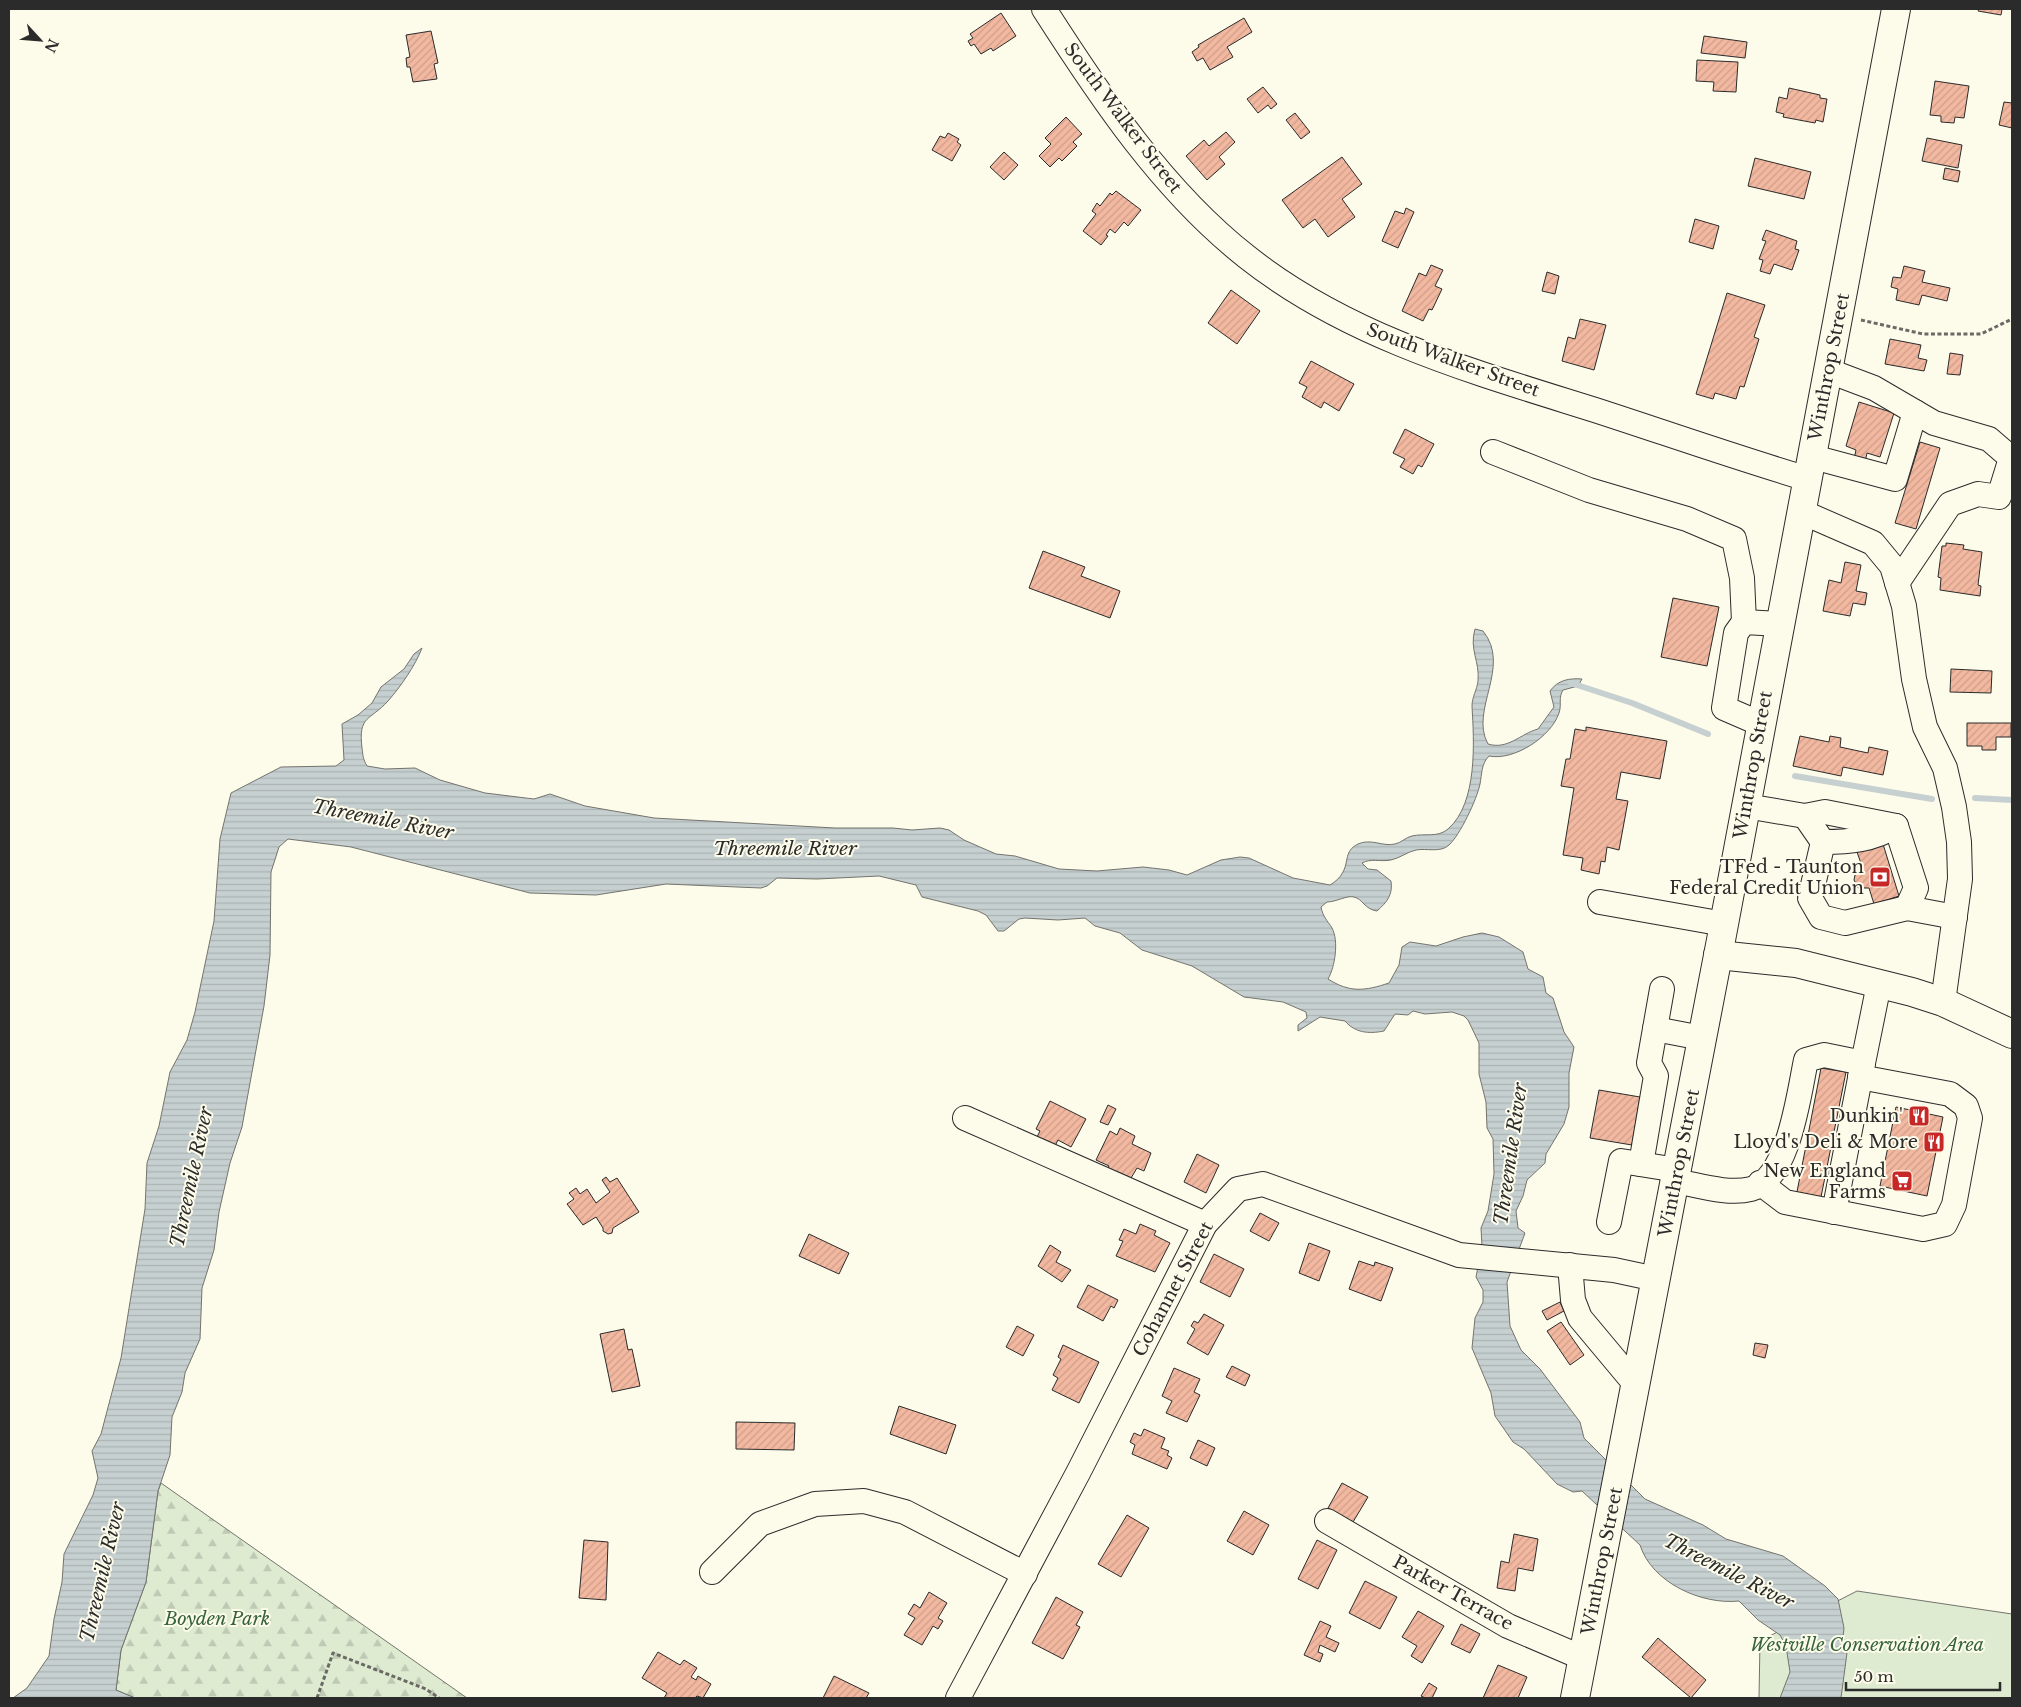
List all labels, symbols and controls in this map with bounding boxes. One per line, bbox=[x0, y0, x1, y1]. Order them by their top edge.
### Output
north arrow bbox=[15, 15, 65, 65]
text: N bbox=[41, 36, 63, 56]
street label: South Walker Street bbox=[1059, 38, 1187, 198]
street label: Winthrop Street bbox=[1804, 291, 1854, 444]
street label: South Walker Street bbox=[1363, 318, 1543, 402]
street label: Winthrop Street bbox=[1729, 689, 1777, 842]
water label: Threemile River bbox=[310, 795, 457, 845]
water label: Threemile River bbox=[713, 837, 858, 860]
place label: TFed - Taunton Federal Credit Union bbox=[1669, 856, 1864, 899]
bank icon: TFed - Taunton Federal Credit Union bbox=[1868, 865, 1892, 889]
water label: Threemile River bbox=[1489, 1080, 1532, 1227]
street label: Winthrop Street bbox=[1654, 1087, 1704, 1240]
water label: Threemile River bbox=[165, 1103, 218, 1250]
restaurant icon: Dunkin' bbox=[1907, 1104, 1931, 1128]
place label: Dunkin' bbox=[1830, 1105, 1903, 1127]
restaurant icon: Lloyd's Deli & More bbox=[1922, 1130, 1946, 1154]
place label: Lloyd's Deli & More bbox=[1733, 1131, 1918, 1153]
place label: New England Farms bbox=[1764, 1160, 1886, 1203]
supermarket icon: New England Farms bbox=[1890, 1169, 1914, 1193]
street label: Cohannet Street bbox=[1128, 1218, 1218, 1360]
street label: Winthrop Street bbox=[1577, 1485, 1627, 1638]
water label: Threemile River bbox=[75, 1499, 130, 1644]
water label: Threemile River bbox=[1660, 1529, 1799, 1615]
street label: Parker Terrace bbox=[1389, 1551, 1517, 1635]
park label: Boyden Park bbox=[163, 1608, 270, 1630]
park label: Westville Conservation Area bbox=[1750, 1634, 1984, 1656]
scale bar bbox=[1846, 1660, 2000, 1692]
text: 50 m bbox=[1854, 1667, 1894, 1686]

